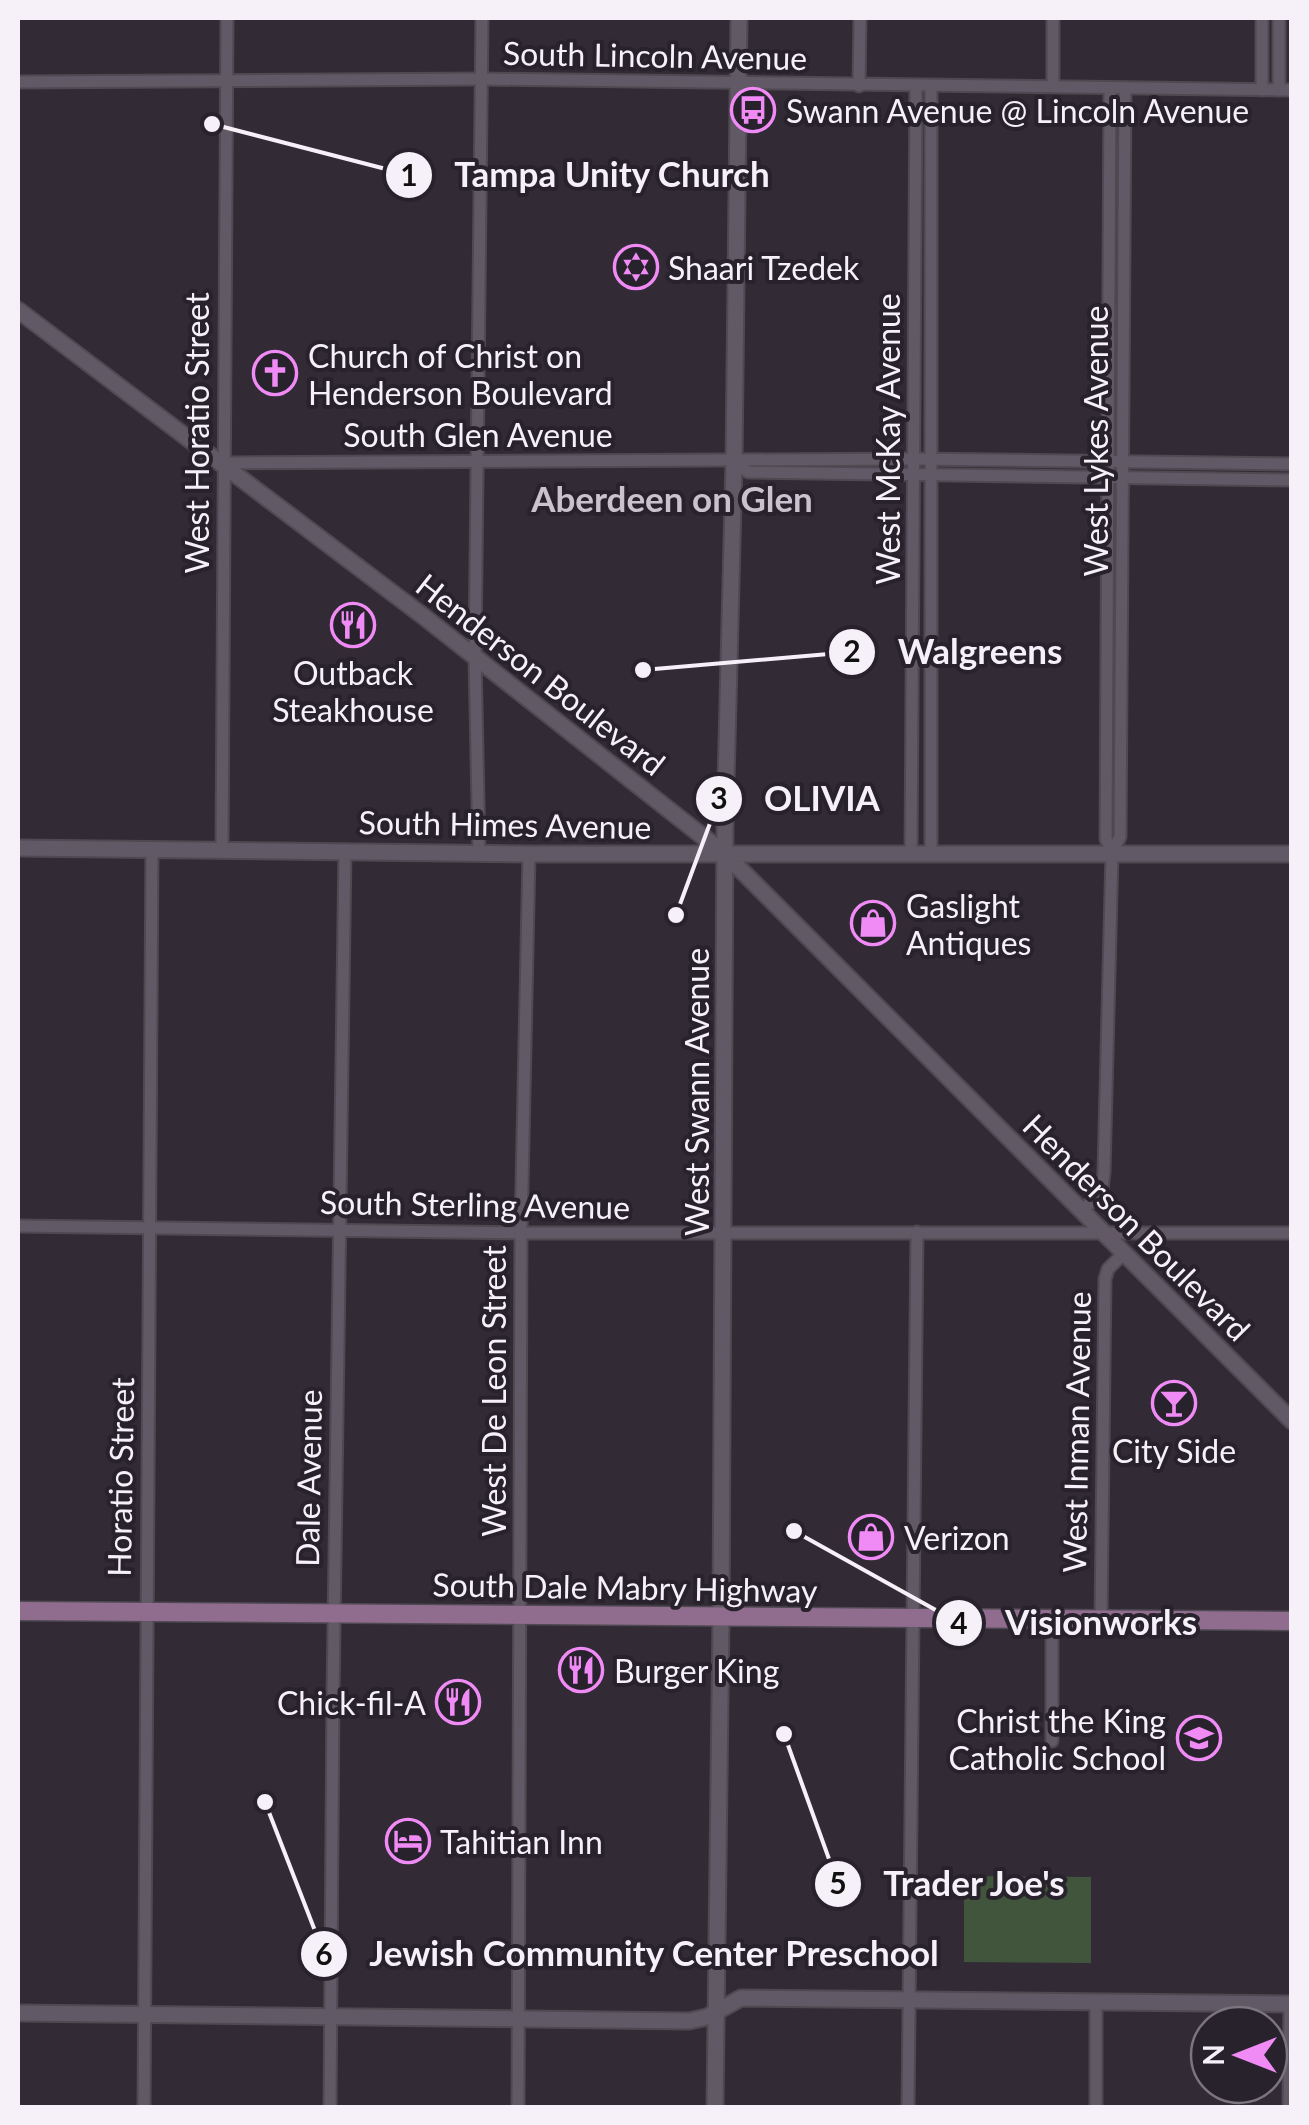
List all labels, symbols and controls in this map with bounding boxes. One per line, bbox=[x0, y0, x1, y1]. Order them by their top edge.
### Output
street label: South Lincoln Avenue bbox=[503, 33, 807, 77]
bus stop icon: Swann Avenue @ Lincoln Avenue bbox=[730, 87, 776, 133]
place label: Swann Avenue @ Lincoln Avenue bbox=[786, 91, 1249, 130]
callout: Tampa Unity Church bbox=[384, 143, 790, 208]
text: Tampa Unity Church bbox=[454, 152, 770, 194]
text: 1 bbox=[400, 156, 418, 192]
synagogue icon: Shaari Tzedek bbox=[613, 244, 659, 290]
place label: Shaari Tzedek bbox=[668, 248, 860, 287]
street label: West Horatio Street bbox=[177, 292, 216, 574]
street label: West McKay Avenue bbox=[868, 293, 907, 585]
street label: West Lykes Avenue bbox=[1076, 306, 1115, 576]
place label: Church of Christ on Henderson Boulevard bbox=[308, 336, 613, 412]
church icon: Church of Christ on Henderson Boulevard bbox=[252, 350, 298, 396]
street label: South Glen Avenue bbox=[343, 415, 613, 454]
district label: Aberdeen on Glen bbox=[530, 477, 813, 519]
street label: Henderson Boulevard bbox=[409, 565, 673, 783]
restaurant icon: Outback Steakhouse bbox=[330, 602, 376, 648]
callout: Walgreens bbox=[827, 619, 1082, 684]
text: Walgreens bbox=[898, 629, 1062, 671]
text: 2 bbox=[843, 632, 861, 668]
place label: Outback Steakhouse bbox=[272, 653, 434, 729]
callout: OLIVIA bbox=[694, 766, 900, 831]
text: OLIVIA bbox=[764, 776, 881, 818]
text: 3 bbox=[710, 779, 728, 815]
street label: South Himes Avenue bbox=[358, 802, 652, 846]
place label: Gaslight Antiques bbox=[906, 886, 1031, 962]
shop icon: Gaslight Antiques bbox=[850, 900, 896, 946]
street label: West Swann Avenue bbox=[677, 948, 716, 1236]
street label: Henderson Boulevard bbox=[1015, 1105, 1259, 1349]
street label: South Sterling Avenue bbox=[320, 1182, 630, 1226]
street label: West De Leon Street bbox=[474, 1245, 513, 1537]
street label: West Inman Avenue bbox=[1054, 1291, 1098, 1573]
street label: Horatio Street bbox=[99, 1376, 141, 1577]
bar icon: City Side bbox=[1151, 1380, 1197, 1426]
street label: Dale Avenue bbox=[287, 1389, 329, 1567]
place label: City Side bbox=[1112, 1431, 1236, 1470]
shop icon: Verizon bbox=[848, 1514, 894, 1560]
place label: Verizon bbox=[904, 1518, 1010, 1557]
street label: South Dale Mabry Highway bbox=[432, 1564, 818, 1610]
callout: Visionworks bbox=[934, 1591, 1217, 1656]
text: Visionworks bbox=[1004, 1600, 1197, 1642]
text: 4 bbox=[950, 1604, 968, 1640]
restaurant icon: Burger King bbox=[558, 1647, 604, 1693]
place label: Burger King bbox=[614, 1651, 779, 1690]
restaurant icon: Chick-fil-A bbox=[435, 1679, 481, 1725]
place label: Chick-fil-A bbox=[277, 1683, 426, 1722]
place label: Christ the King Catholic School bbox=[949, 1701, 1166, 1777]
school or university icon: Christ the King Catholic School bbox=[1176, 1715, 1222, 1761]
hotel icon: Tahitian Inn bbox=[385, 1818, 431, 1864]
place label: Tahitian Inn bbox=[440, 1822, 603, 1861]
callout: Trader Joe's bbox=[813, 1851, 1086, 1916]
text: Trader Joe's bbox=[883, 1861, 1065, 1903]
text: 5 bbox=[829, 1864, 847, 1900]
callout: Jewish Community Center Preschool bbox=[299, 1922, 960, 1987]
text: Jewish Community Center Preschool bbox=[369, 1931, 939, 1973]
text: 6 bbox=[315, 1935, 333, 1971]
north arrow bbox=[1189, 2005, 1289, 2105]
text: N bbox=[1196, 2044, 1230, 2066]

